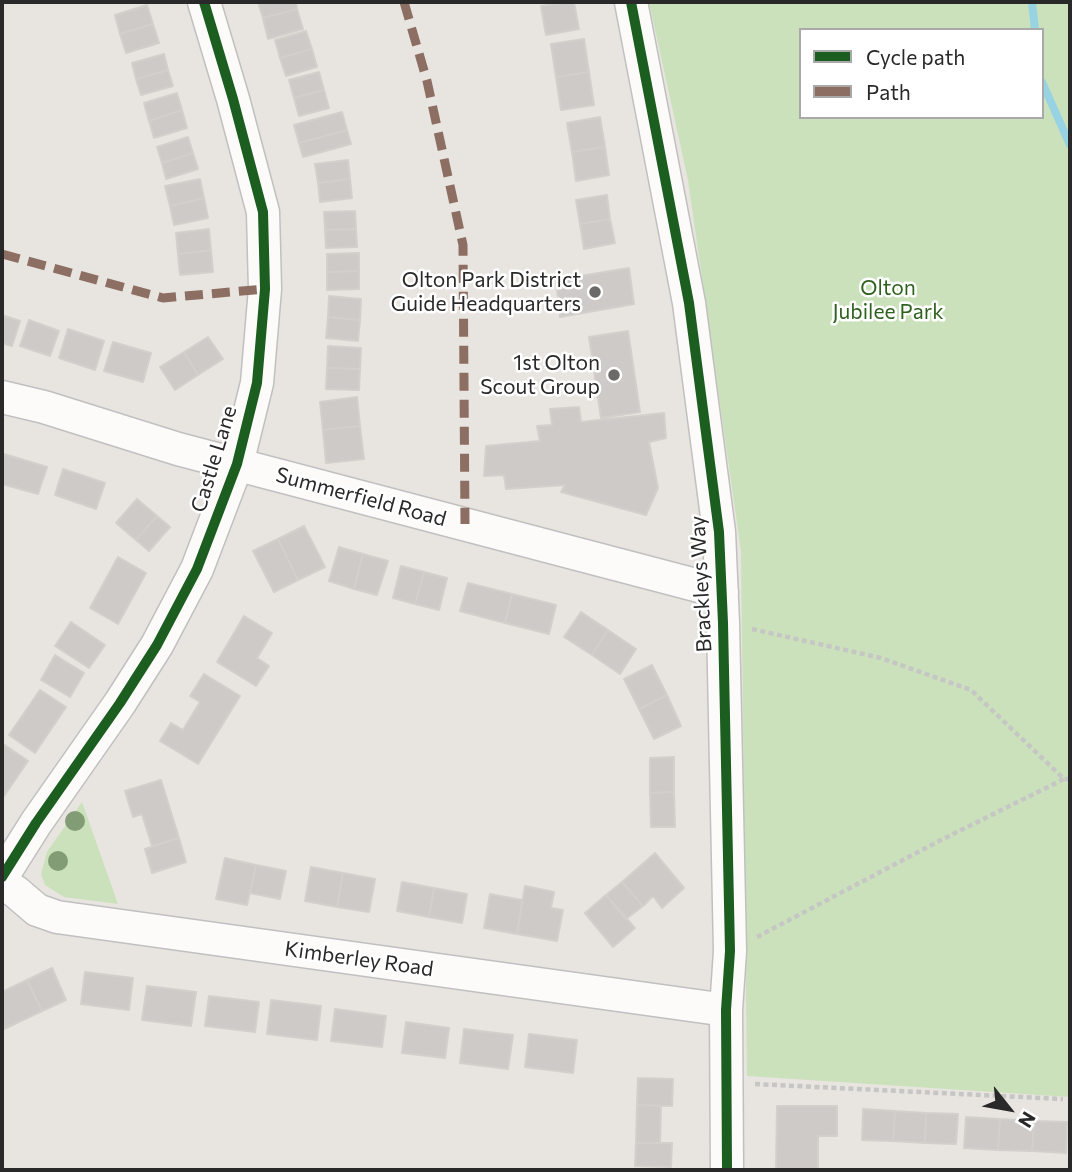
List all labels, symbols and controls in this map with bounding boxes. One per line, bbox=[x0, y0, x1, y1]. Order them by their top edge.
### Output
legend bbox=[799, 28, 1044, 119]
text: Cycle path bbox=[866, 44, 965, 69]
text: Path bbox=[866, 79, 911, 104]
place label: Olton Park District Guide Headquarters bbox=[391, 267, 581, 317]
park label: Olton Jubilee Park bbox=[832, 275, 944, 325]
marker: Olton Park District Guide Headquarters bbox=[587, 284, 603, 300]
place label: 1st Olton Scout Group bbox=[480, 350, 600, 400]
marker: 1st Olton Scout Group bbox=[606, 367, 622, 383]
street label: Castle Lane bbox=[186, 403, 242, 515]
street label: Summerfield Road bbox=[273, 462, 449, 532]
street label: Brackleys Way bbox=[685, 515, 717, 653]
street label: Kimberley Road bbox=[283, 936, 435, 982]
north arrow bbox=[974, 1074, 1044, 1144]
text: N bbox=[1014, 1108, 1041, 1132]

